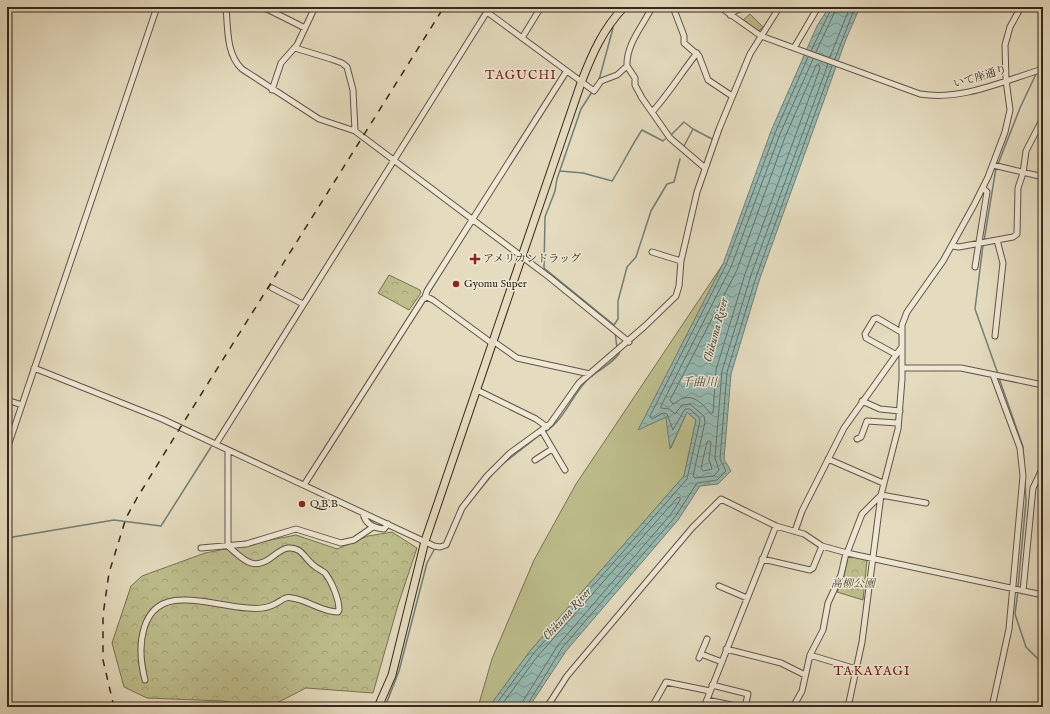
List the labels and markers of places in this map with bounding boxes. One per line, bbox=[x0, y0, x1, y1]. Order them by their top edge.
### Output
place label: アメリカンドラッグ bbox=[483, 252, 581, 266]
marker: アメリカンドラッグ bbox=[470, 254, 480, 264]
place label: Gyomu Super bbox=[464, 277, 527, 291]
marker: Gyomu Super bbox=[451, 279, 461, 289]
place label: Q.B.B bbox=[310, 497, 338, 511]
marker: Q.B.B bbox=[297, 499, 307, 509]

